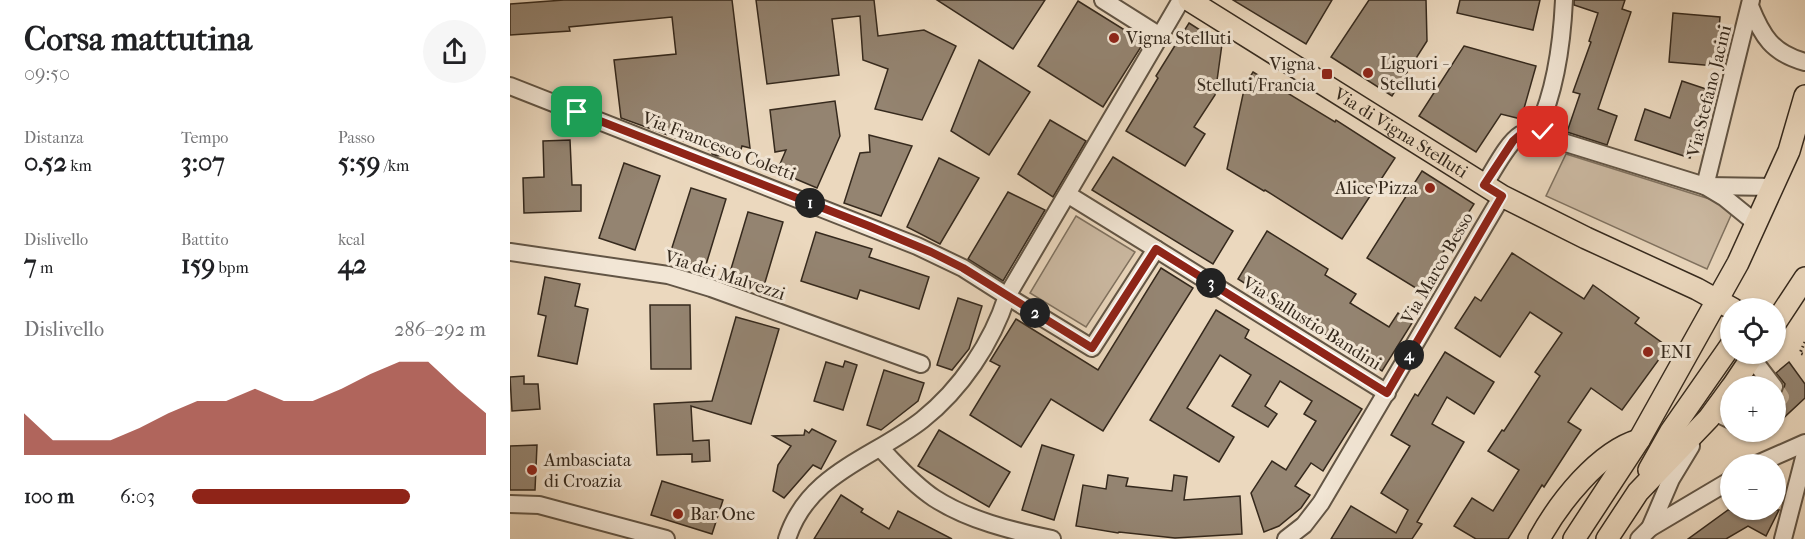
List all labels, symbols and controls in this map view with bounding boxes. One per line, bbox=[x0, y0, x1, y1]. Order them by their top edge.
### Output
text: Corsa mattutina bbox=[24, 20, 252, 59]
button: share bbox=[423, 20, 486, 83]
street label: Via Stefano Jacini bbox=[1683, 22, 1736, 160]
place label: Vigna Stelluti bbox=[1125, 28, 1232, 49]
marker: Vigna Stelluti bbox=[1107, 31, 1121, 45]
place label: Liguori - Stelluti bbox=[1380, 53, 1449, 95]
place label: Vigna Stelluti/Francia bbox=[1197, 54, 1316, 96]
text: 09:50 bbox=[24, 62, 70, 85]
marker: Liguori - Stelluti bbox=[1361, 66, 1375, 80]
marker: Vigna Stelluti/Francia bbox=[1320, 67, 1334, 81]
street label: Via di Vigna Stelluti bbox=[1329, 83, 1472, 183]
pin bbox=[551, 86, 602, 137]
icon: arrive bbox=[560, 95, 593, 128]
pin bbox=[1517, 106, 1568, 157]
street label: Via Francesco Coletti bbox=[638, 107, 799, 186]
icon: check bbox=[1526, 115, 1559, 148]
text: Distanza bbox=[24, 128, 84, 147]
text: Tempo bbox=[181, 128, 228, 147]
text: Passo bbox=[338, 128, 375, 147]
text: 0.52 bbox=[24, 147, 67, 178]
text: 3:07 bbox=[181, 147, 225, 178]
text: 5:59 bbox=[338, 147, 380, 178]
text: km bbox=[67, 156, 92, 175]
text: /km bbox=[380, 156, 409, 175]
place label: Alice Pizza bbox=[1334, 178, 1419, 199]
marker: Alice Pizza bbox=[1423, 181, 1437, 195]
pin: 1 bbox=[795, 188, 825, 218]
text: 1 bbox=[807, 193, 813, 212]
street label: Via Marco Besso bbox=[1396, 209, 1478, 329]
text: Dislivello bbox=[24, 230, 88, 249]
text: Battito bbox=[181, 230, 229, 249]
text: kcal bbox=[338, 230, 365, 249]
street label: Via dei Malvezzi bbox=[661, 246, 788, 305]
text: 7 bbox=[24, 249, 37, 280]
text: 159 bbox=[181, 249, 215, 280]
text: 42 bbox=[338, 249, 367, 280]
text: m bbox=[37, 258, 53, 277]
text: bpm bbox=[215, 258, 249, 277]
pin: 3 bbox=[1196, 268, 1226, 298]
street label: Via Sallustio Bandini bbox=[1238, 272, 1385, 375]
text: 3 bbox=[1208, 273, 1214, 292]
pin: 2 bbox=[1020, 298, 1050, 328]
map controls bbox=[1720, 298, 1786, 520]
button: locate bbox=[1720, 298, 1786, 364]
text: 2 bbox=[1031, 303, 1039, 322]
text: Dislivello bbox=[24, 318, 104, 341]
text: 286–292 m bbox=[394, 318, 486, 341]
pin: 4 bbox=[1394, 340, 1424, 370]
place label: ENI bbox=[1660, 342, 1692, 363]
text: 4 bbox=[1404, 345, 1414, 364]
marker: ENI bbox=[1641, 345, 1655, 359]
button: + bbox=[1720, 376, 1786, 442]
place label: Ambasciata di Croazia bbox=[543, 450, 632, 492]
button: − bbox=[1720, 454, 1786, 520]
marker: Ambasciata di Croazia bbox=[525, 463, 539, 477]
text: 100 m bbox=[24, 485, 74, 508]
text: 6:03 bbox=[120, 485, 155, 508]
place label: Bar One bbox=[690, 504, 755, 525]
marker: Bar One bbox=[671, 507, 685, 521]

